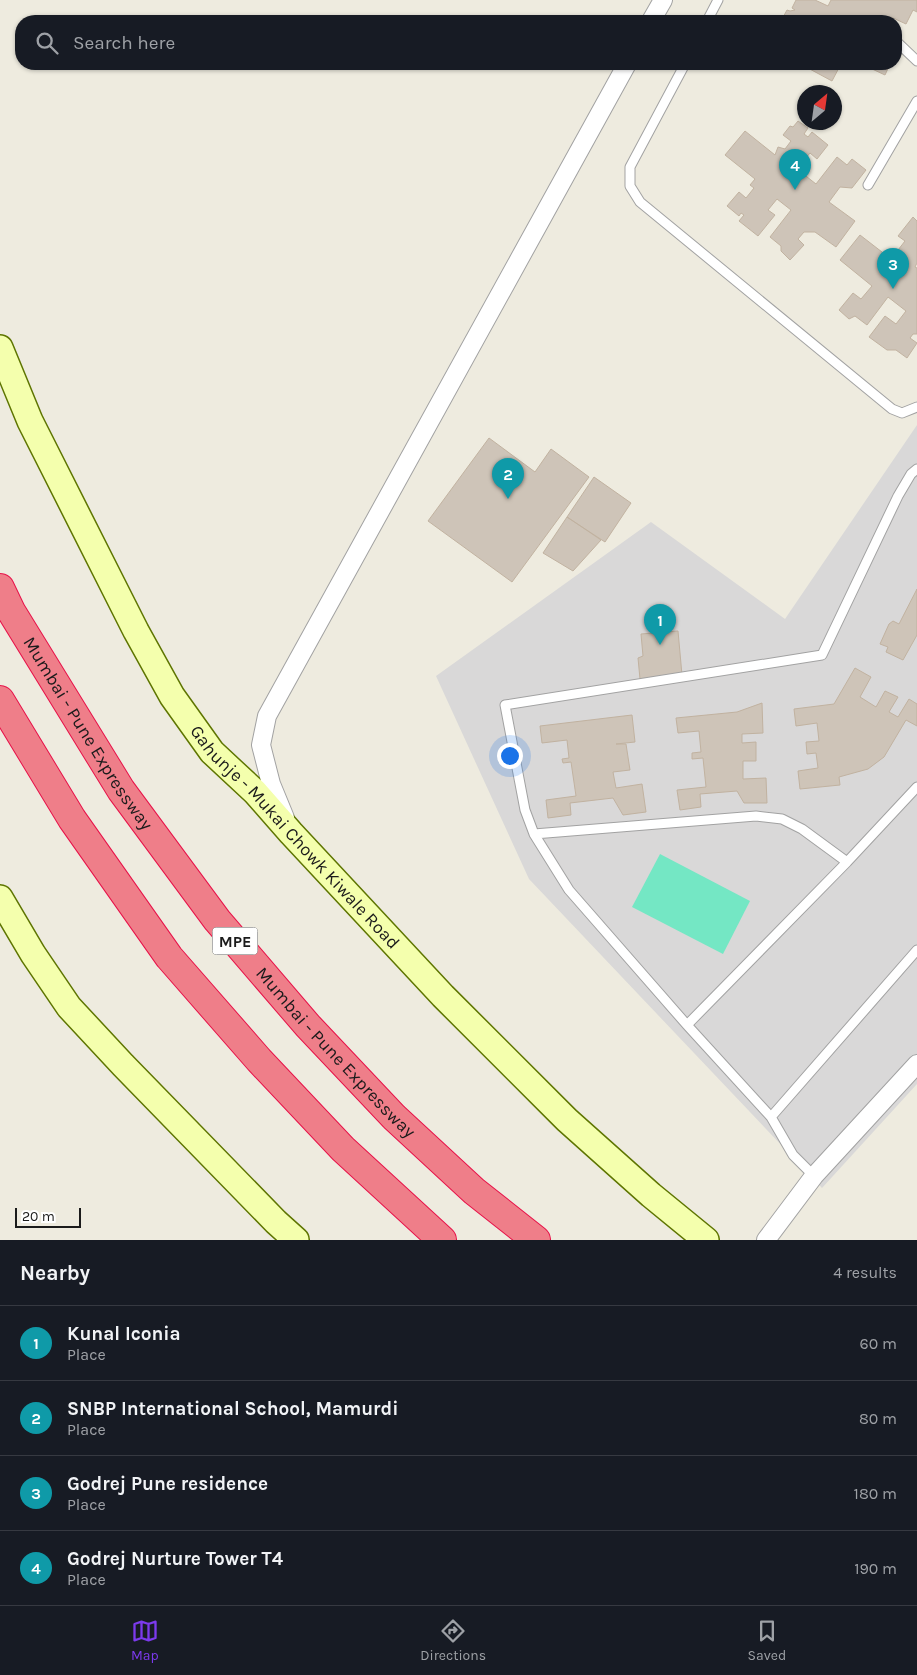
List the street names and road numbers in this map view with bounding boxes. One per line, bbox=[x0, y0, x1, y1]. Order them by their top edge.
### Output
street label: Mumbai - Pune Expressway bbox=[18, 633, 158, 835]
street label: Gahunje - Mukai Chowk Kiwale Road bbox=[185, 721, 404, 954]
road number: MPE bbox=[212, 928, 258, 954]
street label: Mumbai - Pune Expressway bbox=[251, 962, 421, 1143]

